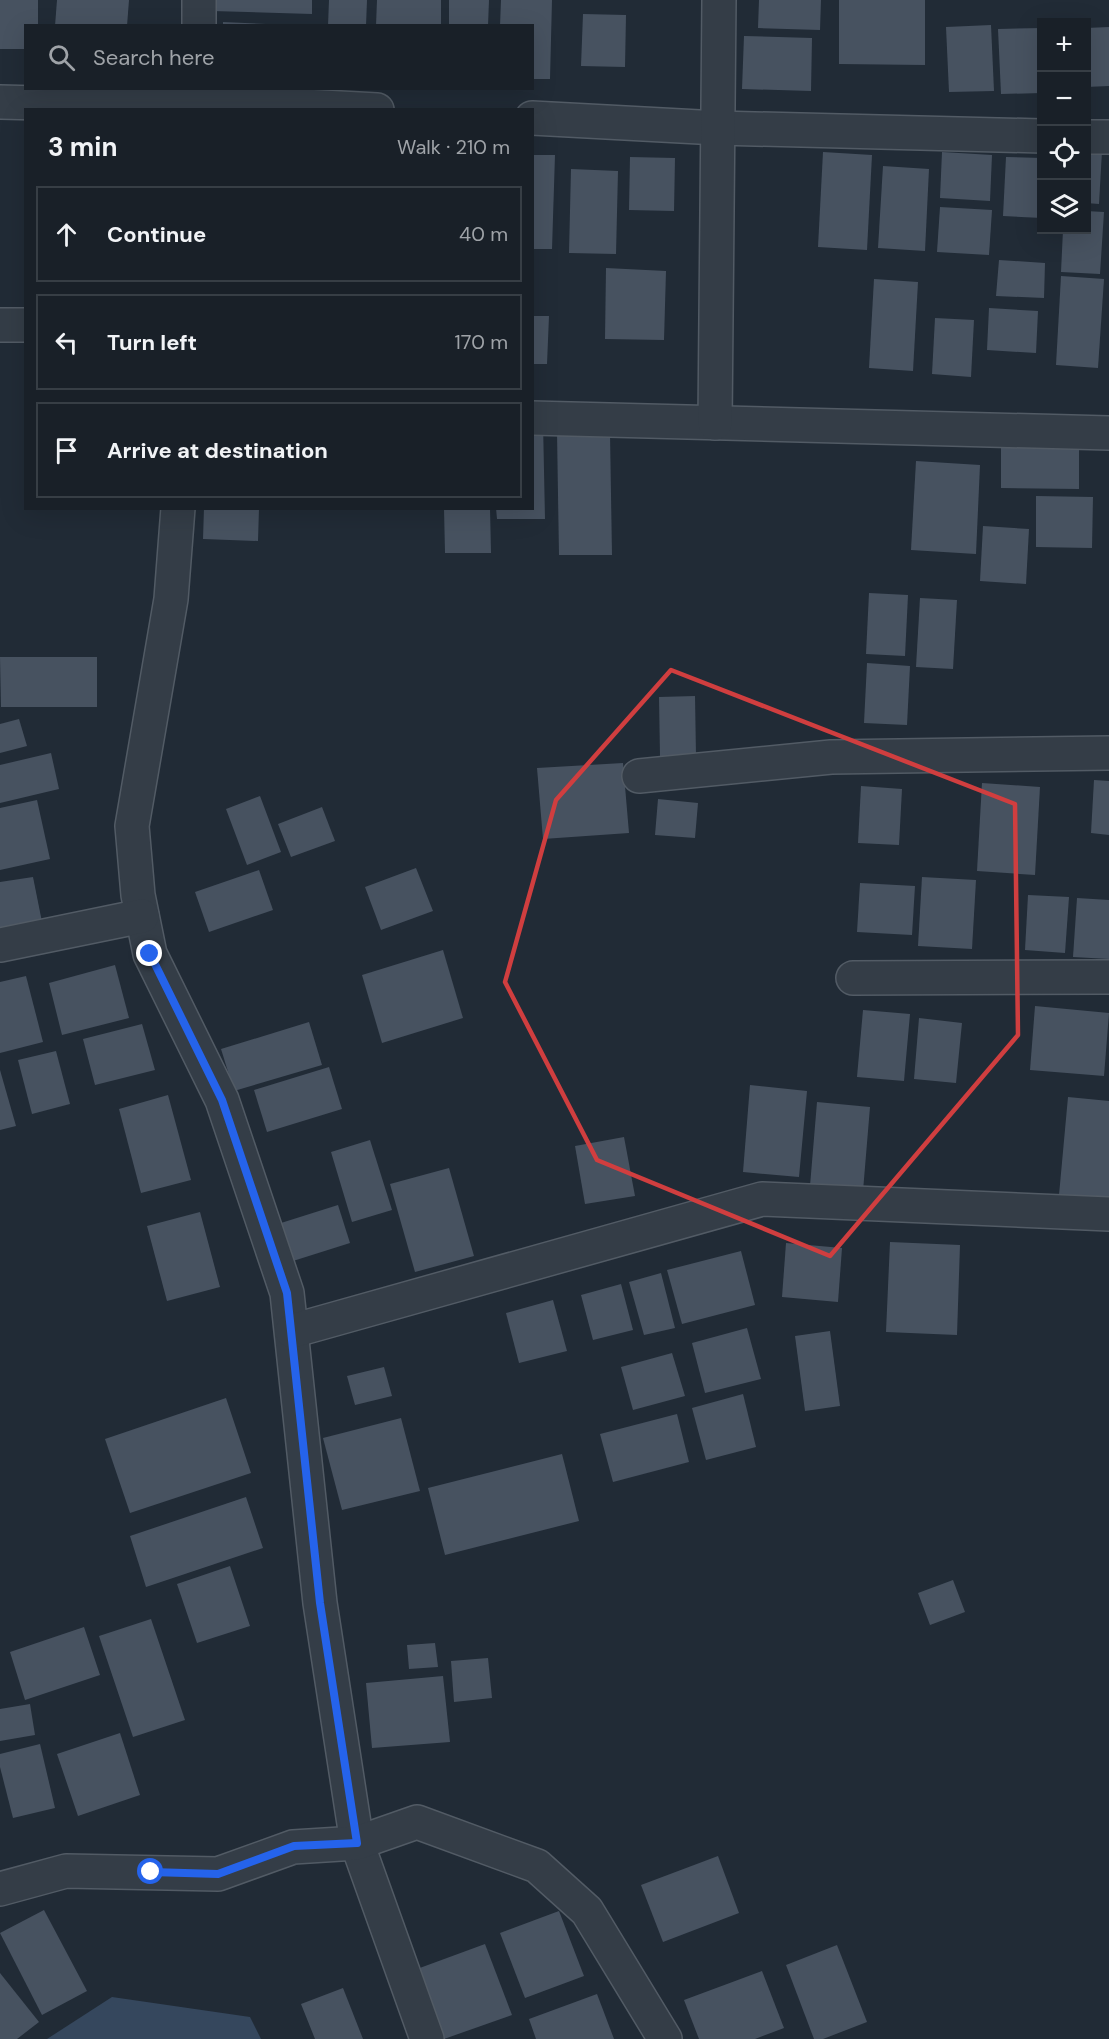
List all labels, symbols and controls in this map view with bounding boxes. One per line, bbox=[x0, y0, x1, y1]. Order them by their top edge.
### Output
map controls bbox=[1037, 18, 1091, 234]
button: + bbox=[1037, 18, 1091, 72]
search box bbox=[24, 24, 534, 90]
icon: search bbox=[45, 41, 78, 74]
text: Search here bbox=[93, 43, 214, 72]
button: − bbox=[1037, 72, 1091, 126]
button: locate bbox=[1037, 126, 1091, 180]
text: 3 min bbox=[48, 130, 117, 164]
text: Walk · 210 m bbox=[397, 134, 510, 160]
button: layers bbox=[1037, 180, 1091, 234]
icon: ahead bbox=[50, 218, 83, 251]
text: Continue bbox=[107, 220, 206, 249]
text: 40 m bbox=[459, 221, 508, 247]
icon: left bbox=[50, 326, 83, 359]
text: Turn left bbox=[107, 328, 197, 357]
text: 170 m bbox=[455, 329, 508, 355]
icon: arrive bbox=[50, 434, 83, 467]
text: Arrive at destination bbox=[107, 436, 328, 465]
route end bbox=[136, 940, 162, 966]
route start bbox=[137, 1858, 163, 1884]

